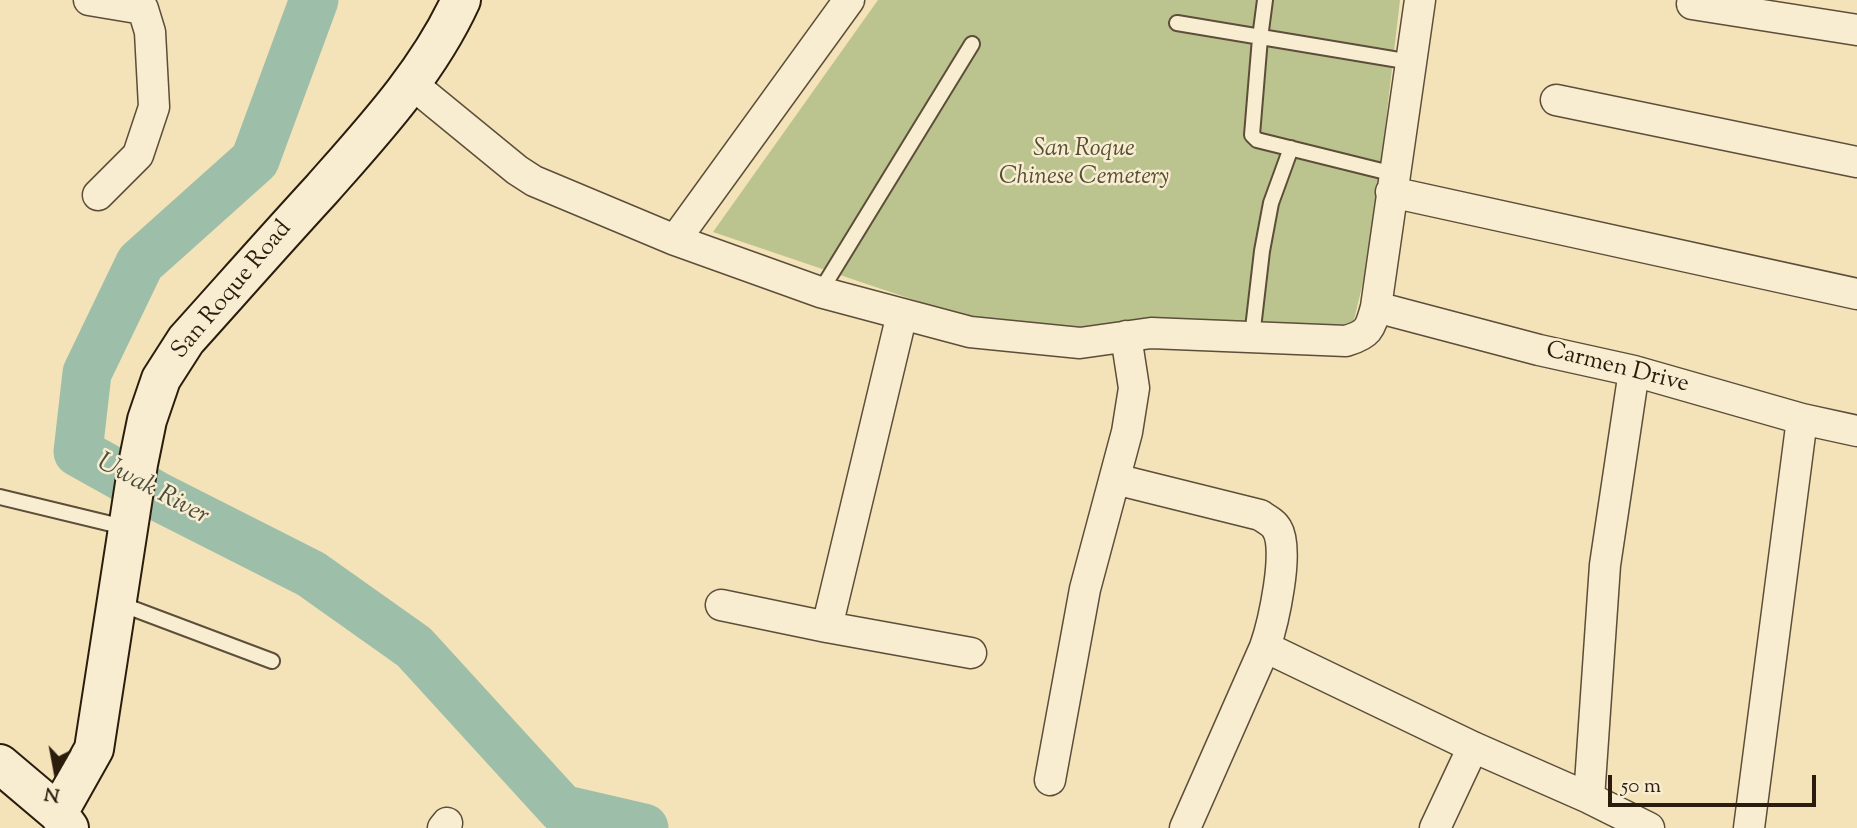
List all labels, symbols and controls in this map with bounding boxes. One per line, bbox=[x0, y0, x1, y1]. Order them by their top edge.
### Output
park label: San Roque Chinese Cemetery bbox=[999, 137, 1169, 193]
street label: San Roque Road bbox=[167, 216, 299, 366]
street label: Carmen Drive bbox=[1542, 337, 1692, 401]
water label: Uwak River bbox=[91, 448, 213, 534]
north arrow bbox=[21, 737, 91, 807]
scale bar bbox=[1612, 762, 1820, 806]
text: 50 m bbox=[1621, 772, 1661, 802]
text: N bbox=[42, 779, 62, 808]

